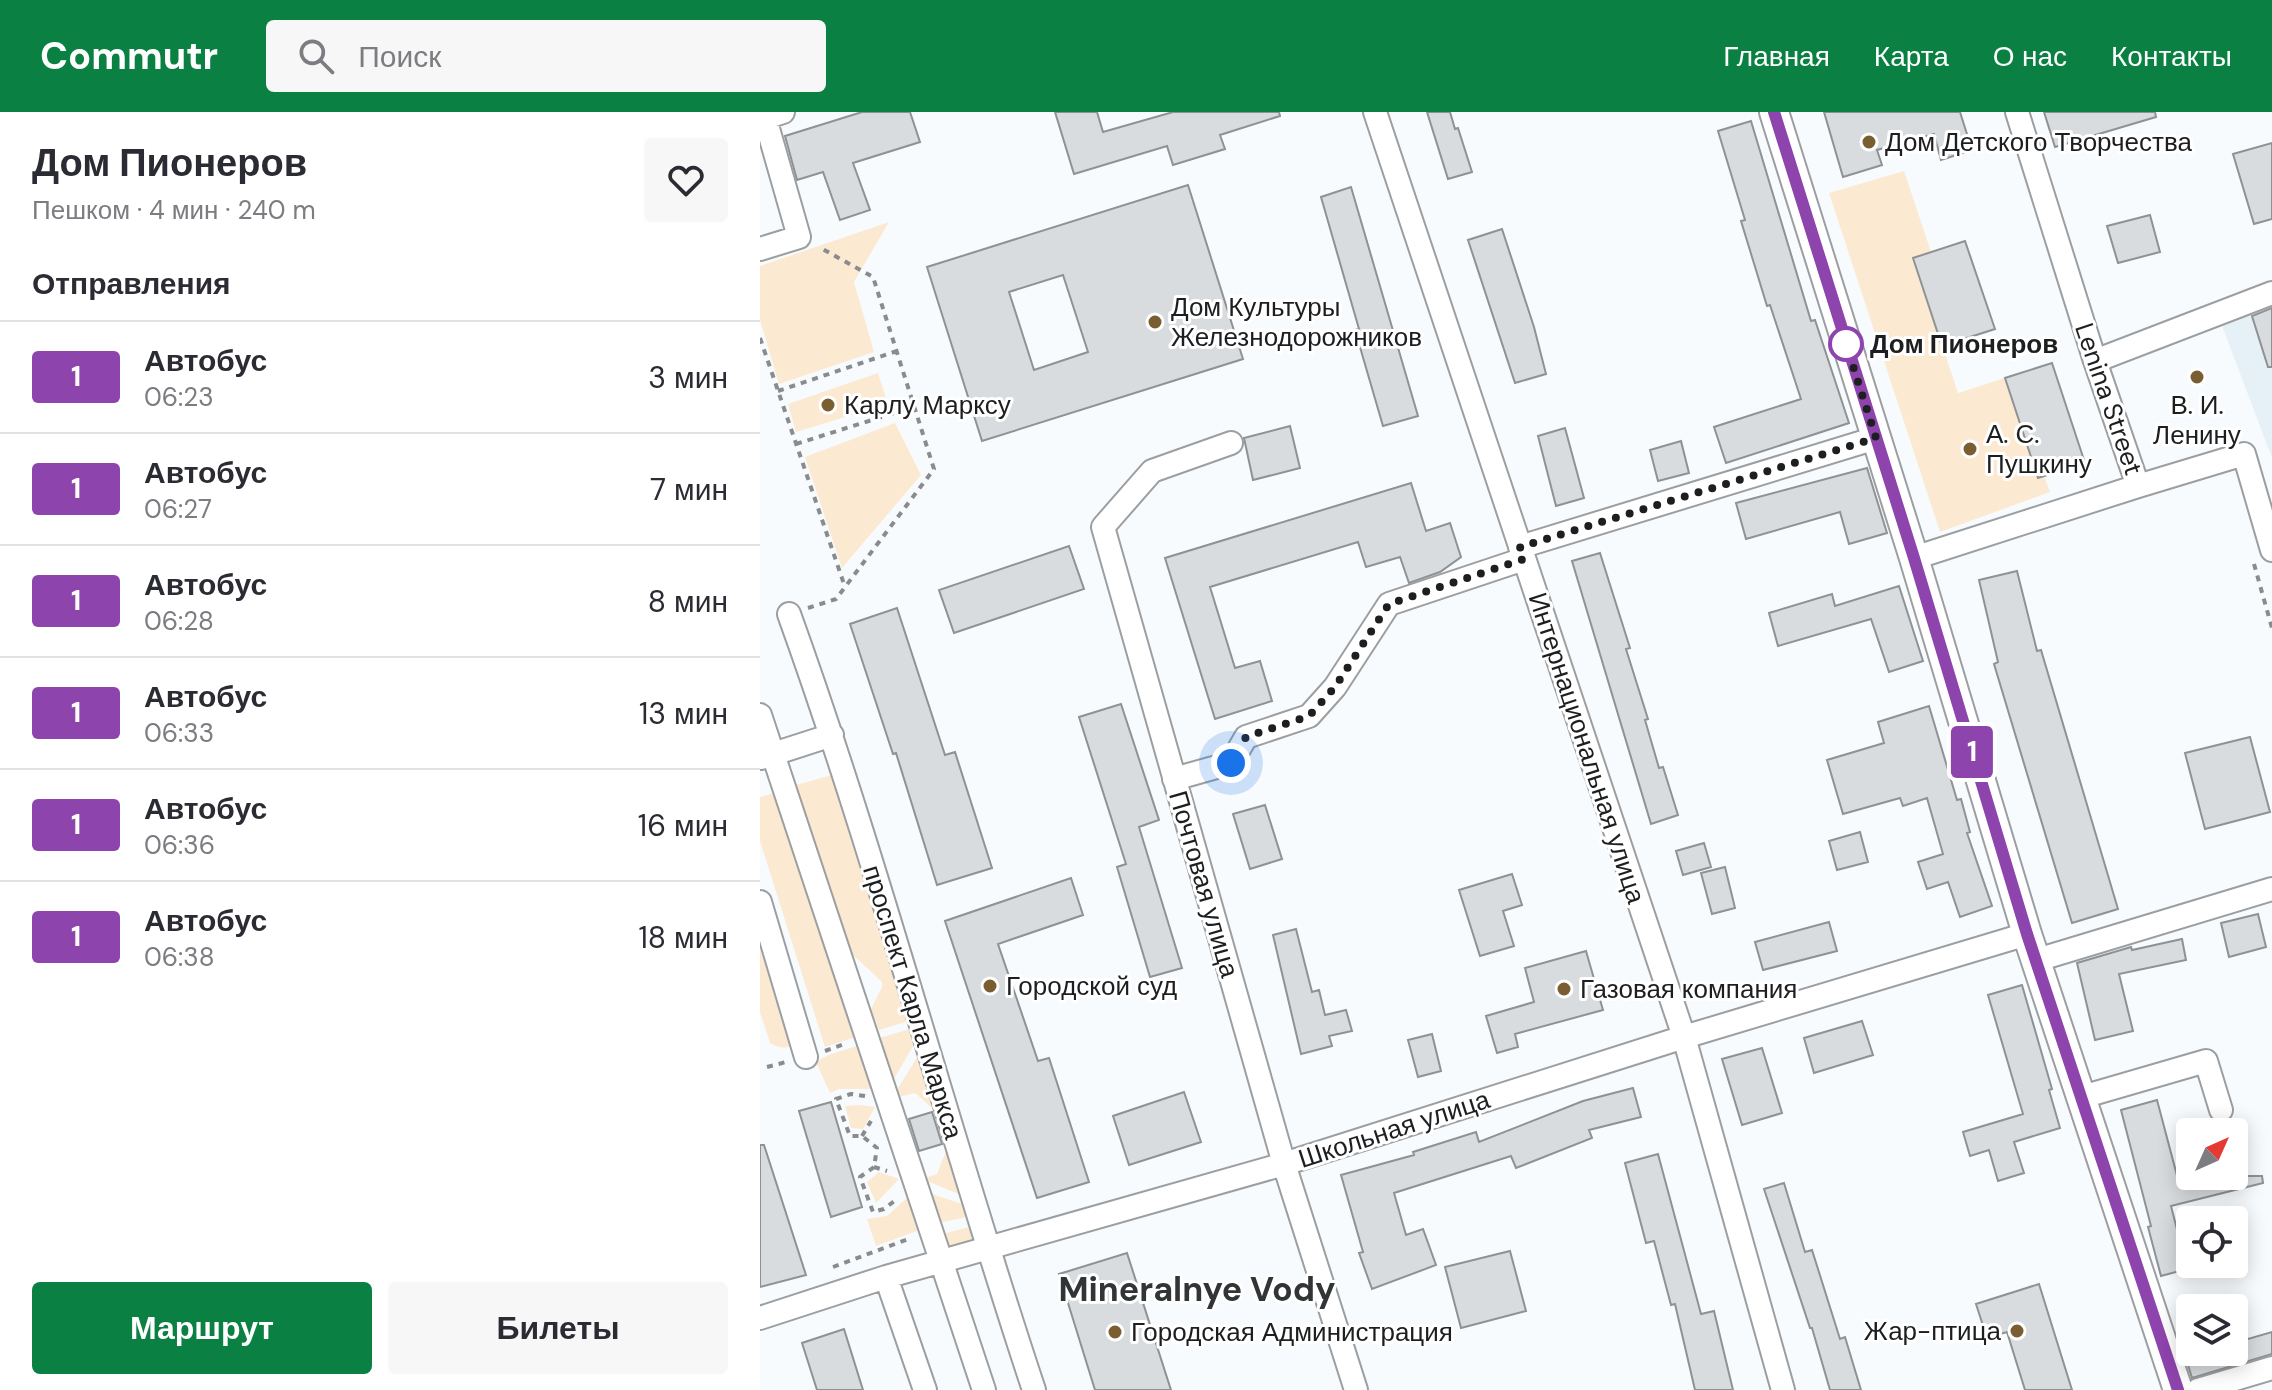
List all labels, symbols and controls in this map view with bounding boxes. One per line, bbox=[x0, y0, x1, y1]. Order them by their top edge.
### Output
search box bbox=[266, 20, 826, 92]
text: Commutr bbox=[40, 31, 218, 81]
icon: search bbox=[294, 34, 338, 78]
text: Поиск bbox=[358, 37, 441, 76]
text: Главная bbox=[1723, 38, 1830, 75]
text: Карта bbox=[1874, 38, 1949, 75]
text: О нас bbox=[1993, 38, 2067, 75]
text: Контакты bbox=[2111, 38, 2232, 75]
place label: Дом Детского Творчества bbox=[1885, 125, 2192, 159]
marker: Дом Детского Творчества bbox=[1860, 133, 1878, 151]
text: Дом Пионеров bbox=[32, 138, 307, 188]
button: heart bbox=[644, 138, 728, 222]
text: Пешком · 4 мин · 240 m bbox=[32, 193, 316, 227]
text: Отправления bbox=[32, 264, 231, 303]
place label: Дом Культуры Железнодорожников bbox=[1171, 290, 1422, 354]
marker: Дом Культуры Железнодорожников bbox=[1146, 313, 1164, 331]
street label: Lenina Street bbox=[2067, 318, 2151, 480]
marker: Дом Пионеров bbox=[1829, 327, 1863, 361]
place label: Дом Пионеров bbox=[1870, 327, 2058, 361]
text: Автобус bbox=[144, 341, 267, 380]
text: 1 bbox=[71, 358, 81, 395]
text: 3 мин bbox=[648, 358, 728, 397]
marker: В. И. Ленину bbox=[2188, 368, 2206, 386]
text: 06:23 bbox=[144, 380, 214, 414]
place label: Карлу Марксу bbox=[844, 388, 1011, 422]
place label: В. И. Ленину bbox=[2153, 388, 2241, 452]
marker: Карлу Марксу bbox=[819, 396, 837, 414]
place label: А. С. Пушкину bbox=[1986, 417, 2092, 481]
marker: А. С. Пушкину bbox=[1961, 440, 1979, 458]
text: Автобус bbox=[144, 453, 267, 492]
text: 1 bbox=[71, 470, 81, 507]
text: 7 мин bbox=[650, 470, 728, 509]
text: 06:27 bbox=[144, 492, 212, 526]
text: Автобус bbox=[144, 565, 267, 604]
text: 1 bbox=[71, 582, 81, 619]
text: 8 мин bbox=[648, 582, 728, 621]
street label: Интернациональная улица bbox=[1521, 588, 1654, 908]
text: 06:28 bbox=[144, 604, 214, 638]
text: Автобус bbox=[144, 677, 267, 716]
text: 1 bbox=[71, 694, 81, 731]
text: 13 мин bbox=[639, 694, 728, 733]
text: 06:33 bbox=[144, 716, 214, 750]
line badge: 1 bbox=[1946, 726, 1998, 778]
text: 1 bbox=[1967, 733, 1977, 770]
your location bbox=[1211, 743, 1251, 783]
street label: Почтовая улица bbox=[1161, 787, 1247, 982]
text: Автобус bbox=[144, 789, 267, 828]
text: 1 bbox=[71, 806, 81, 843]
text: 16 мин bbox=[638, 806, 728, 845]
text: 06:36 bbox=[144, 828, 215, 862]
street label: проспект Карла Маркса bbox=[855, 861, 971, 1144]
text: Автобус bbox=[144, 901, 267, 940]
text: 1 bbox=[71, 918, 81, 955]
text: 18 мин bbox=[638, 918, 728, 957]
text: 06:38 bbox=[144, 940, 215, 974]
place label: Городской суд bbox=[1006, 969, 1177, 1003]
place label: Газовая компания bbox=[1580, 972, 1797, 1006]
marker: Городской суд bbox=[981, 977, 999, 995]
marker: Газовая компания bbox=[1555, 980, 1573, 998]
street label: Школьная улица bbox=[1294, 1082, 1495, 1176]
north arrow bbox=[2176, 1118, 2248, 1190]
map controls bbox=[2176, 1118, 2248, 1366]
button: locate bbox=[2176, 1206, 2248, 1278]
district label: Mineralnye Vody bbox=[1058, 1267, 1336, 1312]
button: Маршрут bbox=[32, 1282, 372, 1374]
button: Билеты bbox=[388, 1282, 728, 1374]
button: layers bbox=[2176, 1294, 2248, 1366]
place label: Жар-птица bbox=[1864, 1314, 2002, 1348]
place label: Городская Администрация bbox=[1131, 1315, 1453, 1349]
marker: Жар-птица bbox=[2008, 1322, 2026, 1340]
marker: Городская Администрация bbox=[1106, 1323, 1124, 1341]

